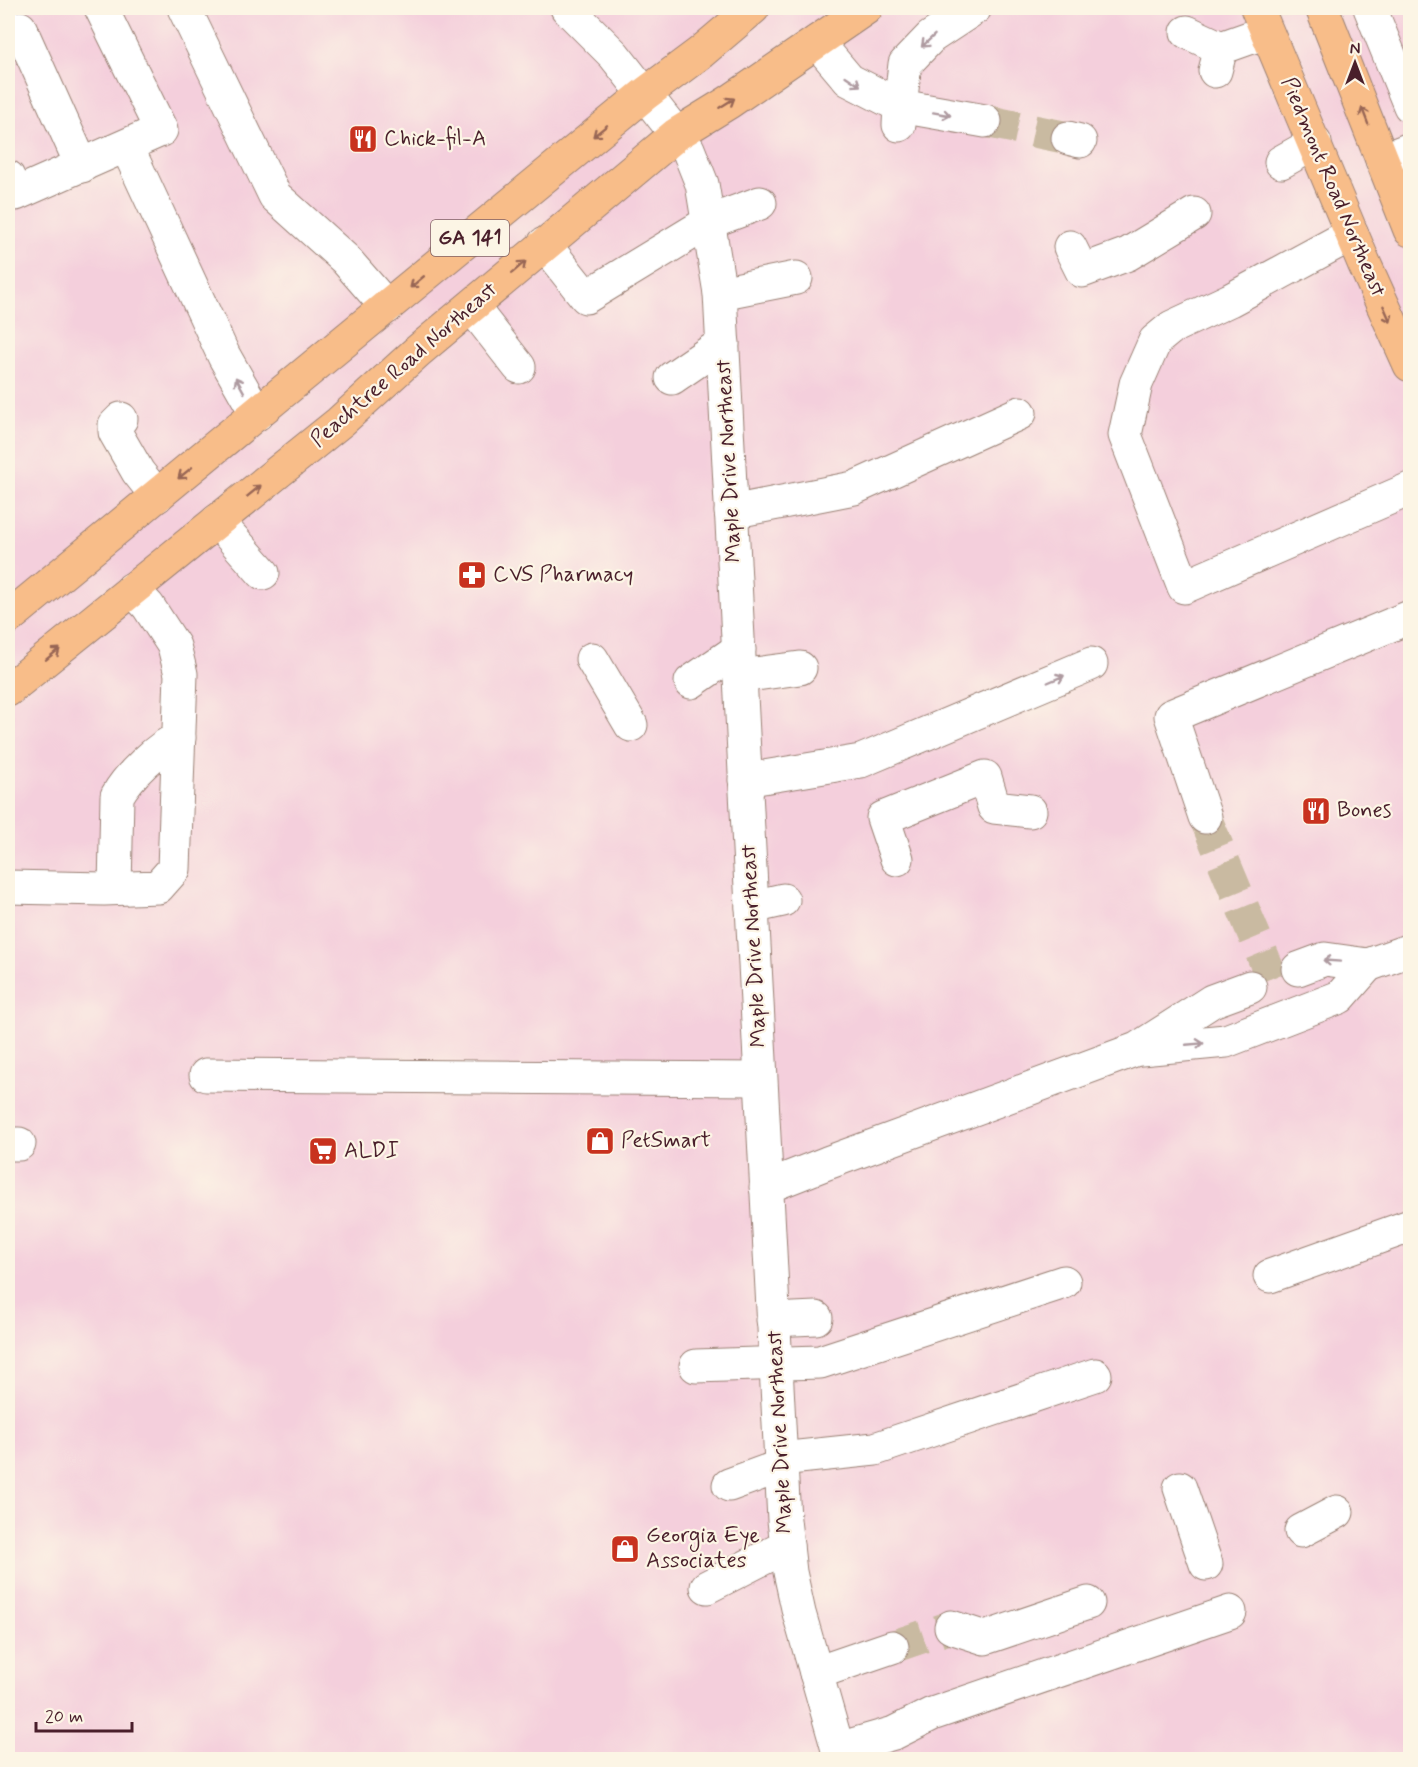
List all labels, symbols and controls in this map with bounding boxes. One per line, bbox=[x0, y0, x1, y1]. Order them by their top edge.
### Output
north arrow bbox=[1325, 33, 1385, 93]
one-way arrow bbox=[921, 34, 936, 48]
text: N bbox=[1350, 39, 1360, 60]
street label: Piedmont Road Northeast bbox=[1274, 73, 1392, 301]
one-way arrow bbox=[844, 75, 860, 87]
one-way arrow bbox=[718, 97, 734, 109]
one-way arrow bbox=[1359, 107, 1370, 126]
one-way arrow bbox=[932, 108, 951, 119]
restaurant icon: Chick-fil-A bbox=[347, 123, 379, 155]
place label: Chick-fil-A bbox=[384, 125, 486, 153]
one-way arrow bbox=[592, 125, 608, 138]
road number: GA 141 bbox=[431, 220, 509, 256]
one-way arrow bbox=[510, 260, 526, 274]
street label: Peachtree Road Northeast bbox=[305, 276, 503, 454]
one-way arrow bbox=[409, 276, 425, 289]
one-way arrow bbox=[1382, 305, 1394, 323]
street label: Maple Drive Northeast bbox=[710, 359, 748, 563]
one-way arrow bbox=[234, 377, 246, 394]
one-way arrow bbox=[178, 466, 193, 480]
one-way arrow bbox=[245, 485, 261, 498]
pharmacy icon: CVS Pharmacy bbox=[456, 559, 488, 591]
place label: CVS Pharmacy bbox=[493, 561, 633, 589]
one-way arrow bbox=[45, 647, 61, 660]
one-way arrow bbox=[1046, 673, 1065, 684]
restaurant icon: Bones bbox=[1300, 795, 1332, 827]
place label: Bones bbox=[1337, 797, 1392, 825]
street label: Maple Drive Northeast bbox=[735, 844, 773, 1048]
one-way arrow bbox=[1323, 955, 1343, 966]
one-way arrow bbox=[1184, 1038, 1204, 1049]
shop icon: PetSmart bbox=[584, 1125, 616, 1157]
place label: PetSmart bbox=[621, 1127, 711, 1155]
supermarket icon: ALDI bbox=[307, 1135, 339, 1167]
place label: ALDI bbox=[344, 1137, 399, 1165]
street label: Maple Drive Northeast bbox=[761, 1330, 799, 1534]
place label: Georgia Eye Associates bbox=[646, 1522, 760, 1575]
shop icon: Georgia Eye Associates bbox=[609, 1533, 641, 1565]
scale bar bbox=[36, 1695, 132, 1733]
text: 20 m bbox=[45, 1705, 83, 1729]

